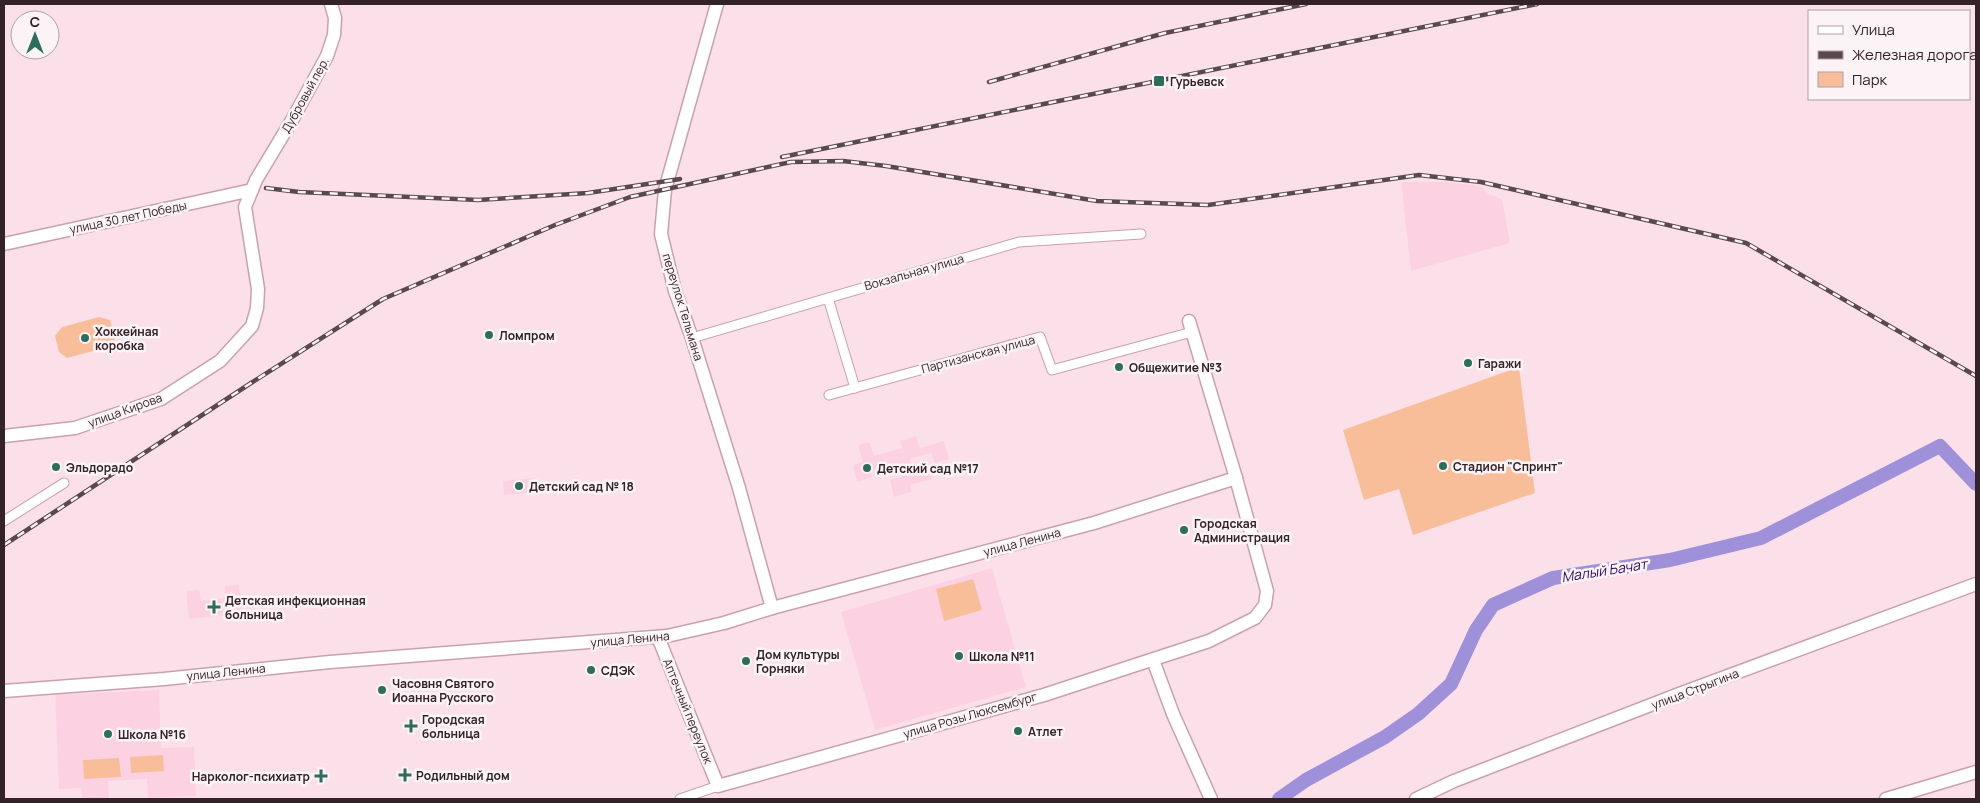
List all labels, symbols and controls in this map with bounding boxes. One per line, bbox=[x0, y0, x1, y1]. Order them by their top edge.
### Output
north arrow bbox=[10, 10, 60, 60]
legend bbox=[1808, 10, 1970, 100]
text: С bbox=[30, 12, 40, 31]
text: Улица bbox=[1852, 19, 1895, 40]
text: Железная дорога bbox=[1852, 44, 1977, 65]
street label: Дубровый пер. bbox=[277, 54, 333, 136]
text: Парк bbox=[1852, 69, 1888, 90]
place label: Гурьевск bbox=[1170, 73, 1224, 90]
marker: Гурьевск bbox=[1152, 74, 1166, 88]
street label: улица 30 лет Победы bbox=[68, 196, 188, 238]
street label: Вокзальная улица bbox=[862, 250, 966, 294]
street label: переулок Тельмана bbox=[659, 251, 707, 363]
place label: Хоккейная коробка bbox=[95, 323, 159, 354]
place label: Ломпром bbox=[499, 327, 555, 344]
marker: Ломпром bbox=[483, 329, 495, 341]
street label: Партизанская улица bbox=[919, 331, 1037, 377]
marker: Хоккейная коробка bbox=[79, 332, 91, 344]
place label: Гаражи bbox=[1478, 355, 1521, 372]
marker: Гаражи bbox=[1462, 357, 1474, 369]
place label: Общежитие №3 bbox=[1129, 359, 1222, 376]
marker: Общежитие №3 bbox=[1113, 361, 1125, 373]
street label: улица Кирова bbox=[86, 389, 164, 431]
place label: Стадион "Спринт" bbox=[1453, 458, 1563, 475]
place label: Эльдорадо bbox=[66, 459, 133, 476]
place label: Детский сад №17 bbox=[877, 460, 979, 477]
marker: Стадион "Спринт" bbox=[1437, 460, 1449, 472]
marker: Эльдорадо bbox=[50, 461, 62, 473]
marker: Детский сад №17 bbox=[861, 462, 873, 474]
place label: Детский сад № 18 bbox=[529, 478, 634, 495]
marker: Детский сад № 18 bbox=[513, 480, 525, 492]
place label: Городская Администрация bbox=[1194, 515, 1290, 546]
street label: улица Ленина bbox=[981, 524, 1063, 560]
marker: Городская Администрация bbox=[1178, 524, 1190, 536]
water label: Малый Бачат bbox=[1560, 554, 1650, 586]
place label: Детская инфекционная больница bbox=[225, 592, 366, 623]
marker: Детская инфекционная больница bbox=[207, 600, 221, 614]
street label: улица Ленина bbox=[590, 627, 670, 651]
place label: Дом культуры Горняки bbox=[756, 646, 840, 677]
place label: Школа №11 bbox=[969, 648, 1035, 665]
marker: Школа №11 bbox=[953, 650, 965, 662]
marker: Дом культуры Горняки bbox=[740, 655, 752, 667]
street label: Аптечный переулок bbox=[659, 656, 717, 767]
street label: улица Ленина bbox=[186, 659, 266, 685]
place label: СДЭК bbox=[601, 662, 635, 679]
marker: СДЭК bbox=[585, 664, 597, 676]
street label: улица Стрыгина bbox=[1649, 665, 1741, 713]
place label: Часовня Святого Иоанна Русского bbox=[392, 675, 494, 706]
marker: Часовня Святого Иоанна Русского bbox=[376, 684, 388, 696]
street label: улица Розы Люксембург bbox=[901, 688, 1039, 742]
place label: Городская больница bbox=[422, 711, 485, 742]
marker: Городская больница bbox=[404, 719, 418, 733]
place label: Атлет bbox=[1028, 723, 1064, 740]
marker: Атлет bbox=[1012, 725, 1024, 737]
place label: Школа №16 bbox=[118, 726, 186, 743]
marker: Школа №16 bbox=[102, 728, 114, 740]
place label: Родильный дом bbox=[416, 767, 510, 784]
place label: Нарколог-психиатр bbox=[192, 768, 310, 785]
marker: Родильный дом bbox=[398, 768, 412, 782]
marker: Нарколог-психиатр bbox=[314, 769, 328, 783]

